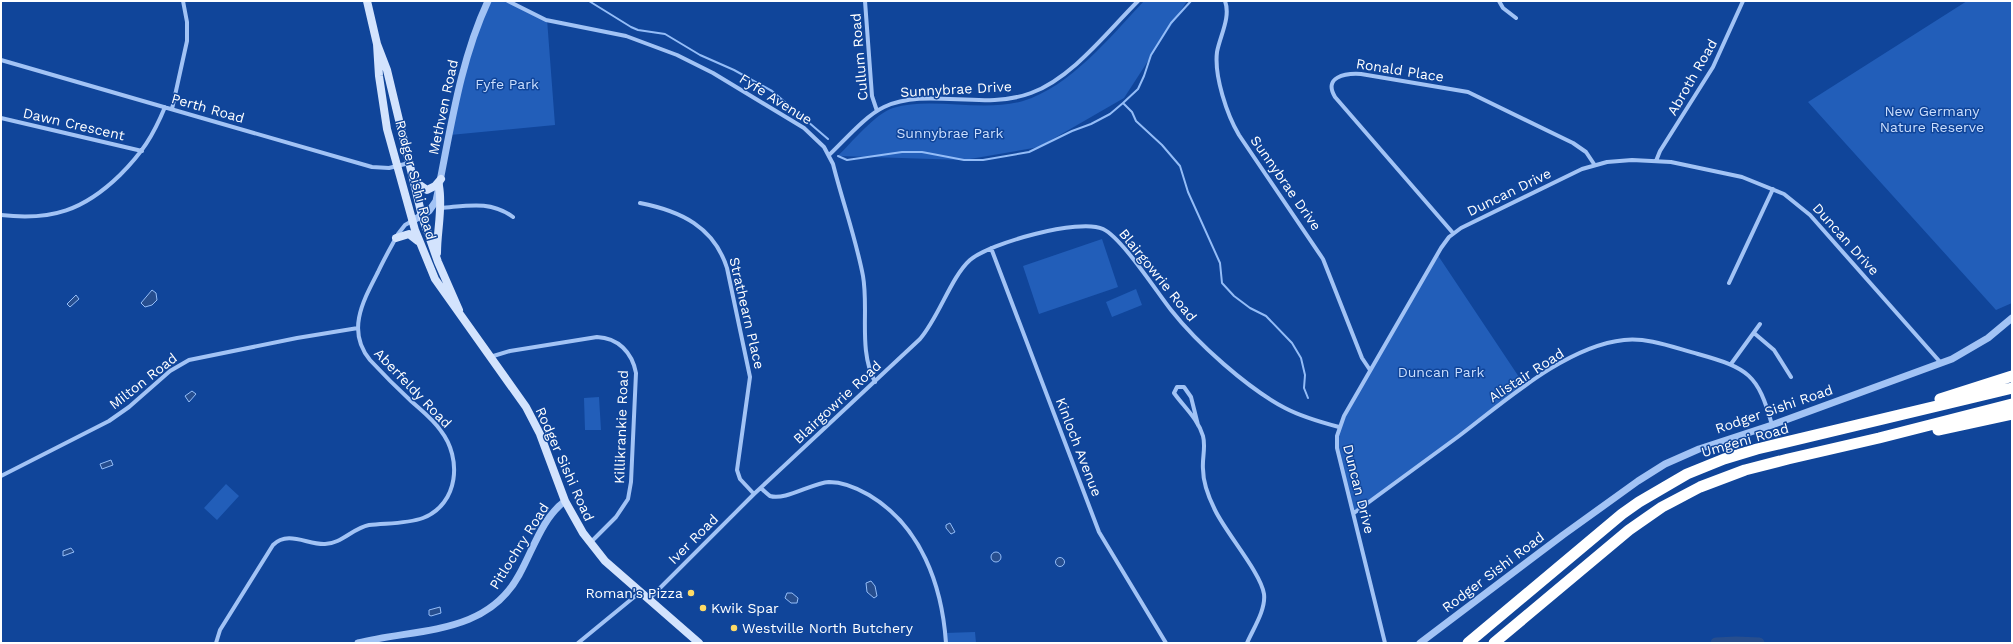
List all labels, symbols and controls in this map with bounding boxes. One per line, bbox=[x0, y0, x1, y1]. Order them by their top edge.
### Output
street label: Cullum Road bbox=[847, 13, 871, 101]
street label: Abroth Road bbox=[1664, 36, 1720, 118]
street label: Ronald Place bbox=[1355, 55, 1445, 85]
street label: Methven Road bbox=[425, 58, 461, 156]
street label: Fyfe Avenue bbox=[737, 70, 815, 128]
park label: Fyfe Park bbox=[475, 76, 539, 92]
street label: Sunnybrae Drive bbox=[900, 78, 1012, 100]
street label: Perth Road bbox=[170, 90, 246, 126]
park label: New Germany Nature Reserve bbox=[1880, 103, 1984, 135]
street label: Dawn Crescent bbox=[22, 105, 127, 144]
street label: Rodger Sishi Road bbox=[392, 118, 440, 242]
park label: Sunnybrae Park bbox=[896, 125, 1004, 141]
street label: Sunnybrae Drive bbox=[1247, 133, 1325, 233]
street label: Duncan Drive bbox=[1464, 165, 1554, 219]
street label: Duncan Drive bbox=[1809, 200, 1883, 278]
street label: Blairgowrie Road bbox=[1116, 226, 1200, 324]
street label: Strathearn Place bbox=[726, 255, 768, 371]
street label: Aberfeldy Road bbox=[371, 345, 455, 431]
street label: Alistair Road bbox=[1485, 345, 1567, 405]
street label: Milton Road bbox=[106, 350, 180, 412]
street label: Blairgowrie Road bbox=[790, 357, 884, 447]
park label: Duncan Park bbox=[1398, 364, 1484, 380]
street label: Killikrankie Road bbox=[611, 370, 631, 484]
street label: Rodger Sishi Road bbox=[1713, 381, 1835, 437]
street label: Kinloch Avenue bbox=[1053, 395, 1105, 499]
street label: Rodger Sishi Road bbox=[533, 404, 597, 524]
street label: Umgeni Road bbox=[1700, 420, 1790, 460]
street label: Duncan Drive bbox=[1340, 443, 1378, 535]
street label: Pitlochry Road bbox=[486, 500, 552, 592]
street label: Iver Road bbox=[665, 511, 721, 567]
street label: Rodger Sishi Road bbox=[1439, 529, 1547, 615]
place label: Roman's Pizza bbox=[586, 585, 683, 601]
marker: Roman's Pizza bbox=[686, 588, 696, 598]
place label: Kwik Spar bbox=[711, 600, 779, 616]
marker: Kwik Spar bbox=[698, 603, 708, 613]
place label: Westville North Butchery bbox=[742, 620, 914, 636]
marker: Westville North Butchery bbox=[729, 623, 739, 633]

